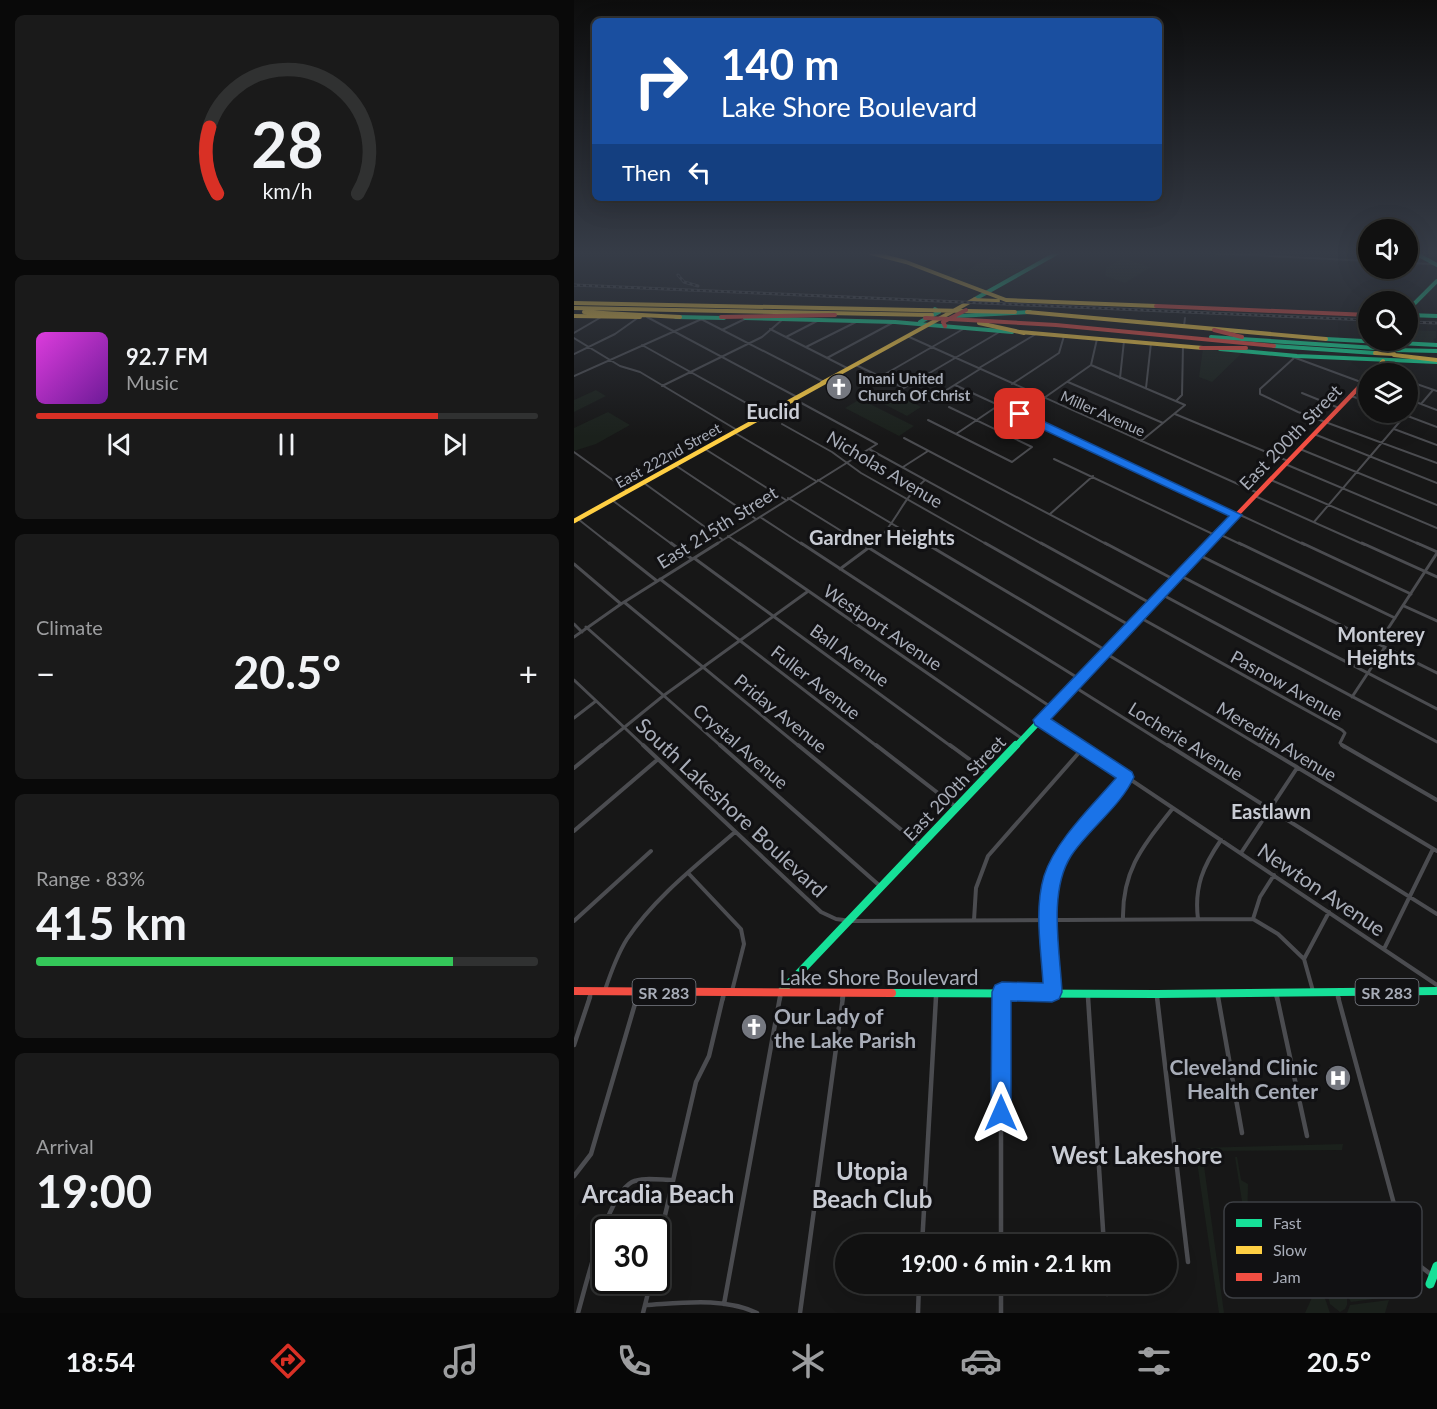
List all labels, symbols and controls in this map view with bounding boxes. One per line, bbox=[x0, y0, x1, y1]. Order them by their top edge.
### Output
text: 140 m bbox=[721, 39, 839, 89]
icon: right bbox=[622, 42, 700, 120]
text: Lake Shore Boulevard bbox=[721, 90, 977, 123]
text: 28 bbox=[251, 106, 323, 181]
icon: left bbox=[683, 156, 716, 189]
text: Then bbox=[622, 159, 671, 186]
text: km/h bbox=[262, 179, 312, 205]
map controls bbox=[1358, 219, 1418, 423]
button: sound bbox=[1358, 219, 1418, 279]
button: search bbox=[1358, 291, 1418, 351]
text: 92.7 FM bbox=[126, 343, 208, 370]
button: layers bbox=[1358, 363, 1418, 423]
place label: Imani United Church Of Christ bbox=[858, 369, 971, 404]
text: Music bbox=[126, 370, 179, 394]
church icon: Imani United Church Of Christ bbox=[824, 372, 854, 402]
street label: East 200th Street bbox=[1234, 379, 1346, 494]
street label: Miller Avenue bbox=[1058, 386, 1148, 440]
pin bbox=[994, 388, 1045, 439]
icon: arrive bbox=[1003, 397, 1036, 430]
district label: Euclid bbox=[746, 399, 800, 423]
street label: East 222nd Street bbox=[612, 418, 724, 491]
street label: Nicholas Avenue bbox=[823, 426, 947, 512]
icon: previous bbox=[103, 428, 136, 461]
icon: pause bbox=[270, 428, 303, 461]
icon: next bbox=[438, 428, 471, 461]
street label: East 215th Street bbox=[653, 481, 782, 573]
district label: Gardner Heights bbox=[809, 525, 955, 549]
street label: Westport Avenue bbox=[820, 579, 946, 675]
text: Climate bbox=[36, 615, 103, 639]
street label: Ball Avenue bbox=[806, 619, 894, 691]
district label: Monterey Heights bbox=[1337, 622, 1425, 669]
street label: Fuller Avenue bbox=[767, 640, 865, 724]
text: 20.5° bbox=[233, 645, 341, 699]
street label: Pasnow Avenue bbox=[1227, 645, 1347, 725]
text: − bbox=[36, 653, 55, 693]
text: + bbox=[519, 653, 538, 693]
street label: Priday Avenue bbox=[730, 669, 832, 757]
street label: Locherie Avenue bbox=[1125, 697, 1247, 785]
street label: Meredith Avenue bbox=[1213, 697, 1341, 785]
street label: Crystal Avenue bbox=[689, 699, 793, 793]
street label: South Lakeshore Boulevard bbox=[632, 712, 832, 902]
street label: East 200th Street bbox=[898, 730, 1010, 845]
district label: Eastlawn bbox=[1231, 799, 1311, 823]
street label: Newton Avenue bbox=[1253, 837, 1391, 941]
text: Range · 83% bbox=[36, 866, 145, 890]
text: 415 km bbox=[36, 896, 187, 950]
street label: Lake Shore Boulevard bbox=[779, 964, 979, 989]
road number: SR 283 bbox=[632, 979, 696, 1005]
road number: SR 283 bbox=[1356, 979, 1418, 1005]
place label: Our Lady of the Lake Parish bbox=[774, 1003, 916, 1052]
church icon: Our Lady of the Lake Parish bbox=[739, 1012, 769, 1042]
place label: Cleveland Clinic Health Center bbox=[1169, 1054, 1318, 1103]
hospital icon: Cleveland Clinic Health Center bbox=[1323, 1063, 1353, 1093]
position arrow bbox=[969, 1081, 1033, 1145]
text: Arrival bbox=[36, 1134, 94, 1158]
district label: West Lakeshore bbox=[1052, 1140, 1223, 1169]
district label: Utopia Beach Club bbox=[812, 1156, 932, 1213]
text: 19:00 bbox=[36, 1164, 152, 1218]
district label: Arcadia Beach bbox=[581, 1179, 734, 1208]
legend bbox=[1224, 1202, 1422, 1298]
text: Fast bbox=[1273, 1213, 1302, 1232]
speed limit sign: 30 bbox=[592, 1216, 670, 1294]
text: Slow bbox=[1273, 1240, 1307, 1259]
text: 19:00 · 6 min · 2.1 km bbox=[901, 1250, 1111, 1277]
text: Jam bbox=[1273, 1267, 1301, 1286]
icon: directions bbox=[267, 1340, 309, 1382]
icon: music bbox=[440, 1340, 482, 1382]
icon: phone bbox=[613, 1340, 655, 1382]
icon: climate bbox=[787, 1340, 829, 1382]
icon: car bbox=[960, 1340, 1002, 1382]
icon: filters bbox=[1133, 1340, 1175, 1382]
text: 18:54 bbox=[66, 1345, 135, 1378]
text: 20.5° bbox=[1307, 1345, 1371, 1378]

